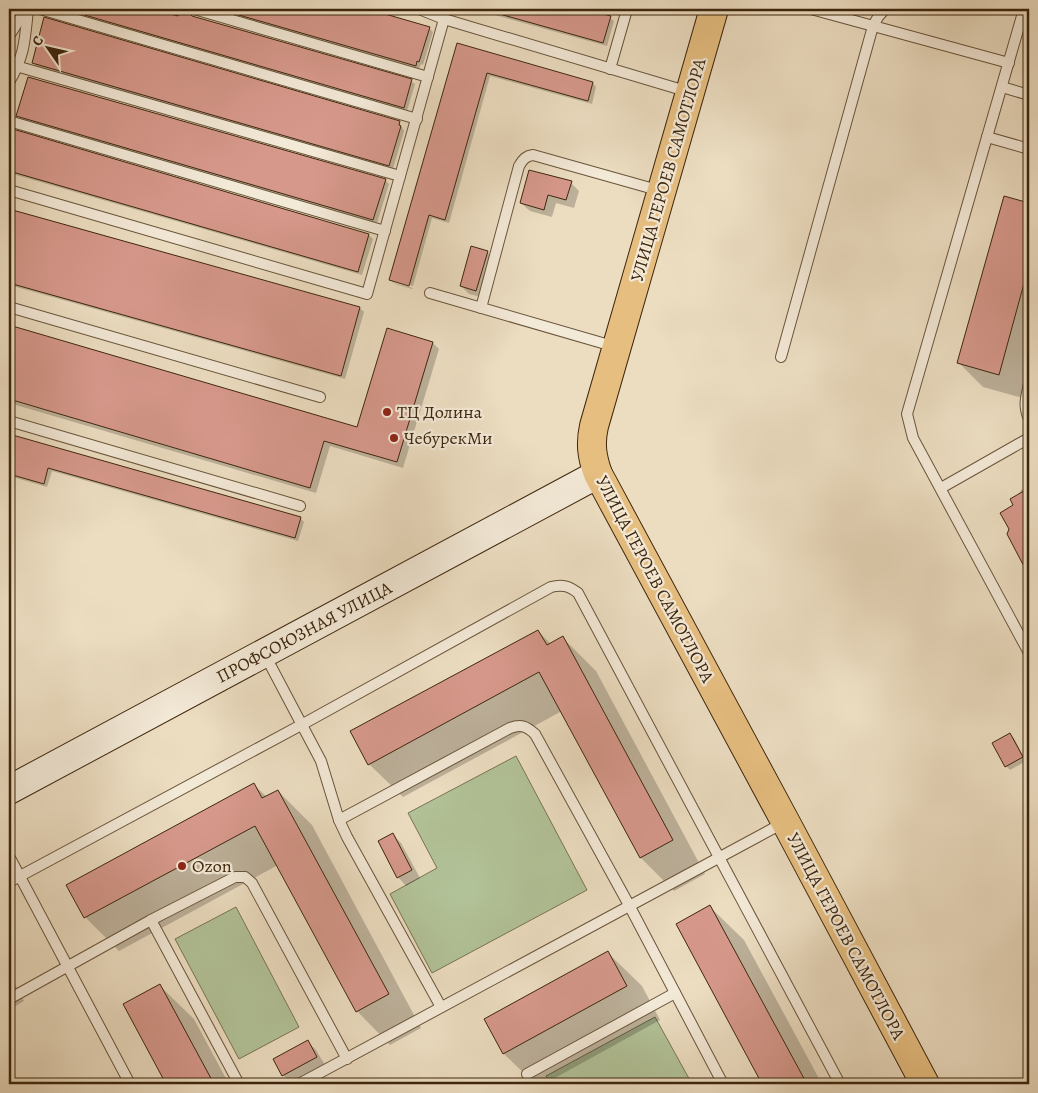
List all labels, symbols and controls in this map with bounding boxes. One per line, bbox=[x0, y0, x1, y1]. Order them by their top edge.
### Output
north arrow bbox=[22, 22, 72, 72]
text: С bbox=[27, 32, 48, 50]
street label: УЛИЦА ГЕРОЕВ САМОТЛОРА bbox=[625, 55, 712, 285]
place label: ТЦ Долина bbox=[397, 400, 483, 424]
marker: ТЦ Долина bbox=[381, 406, 393, 418]
place label: ЧебурекМи bbox=[404, 426, 493, 450]
marker: ЧебурекМи bbox=[388, 432, 400, 444]
street label: УЛИЦА ГЕРОЕВ САМОТЛОРА bbox=[590, 471, 720, 687]
street label: ПРОФСОЮЗНАЯ УЛИЦА bbox=[212, 575, 396, 688]
street label: УЛИЦА ГЕРОЕВ САМОТЛОРА bbox=[781, 828, 911, 1044]
place label: Ozon bbox=[192, 854, 232, 878]
marker: Ozon bbox=[176, 860, 188, 872]

